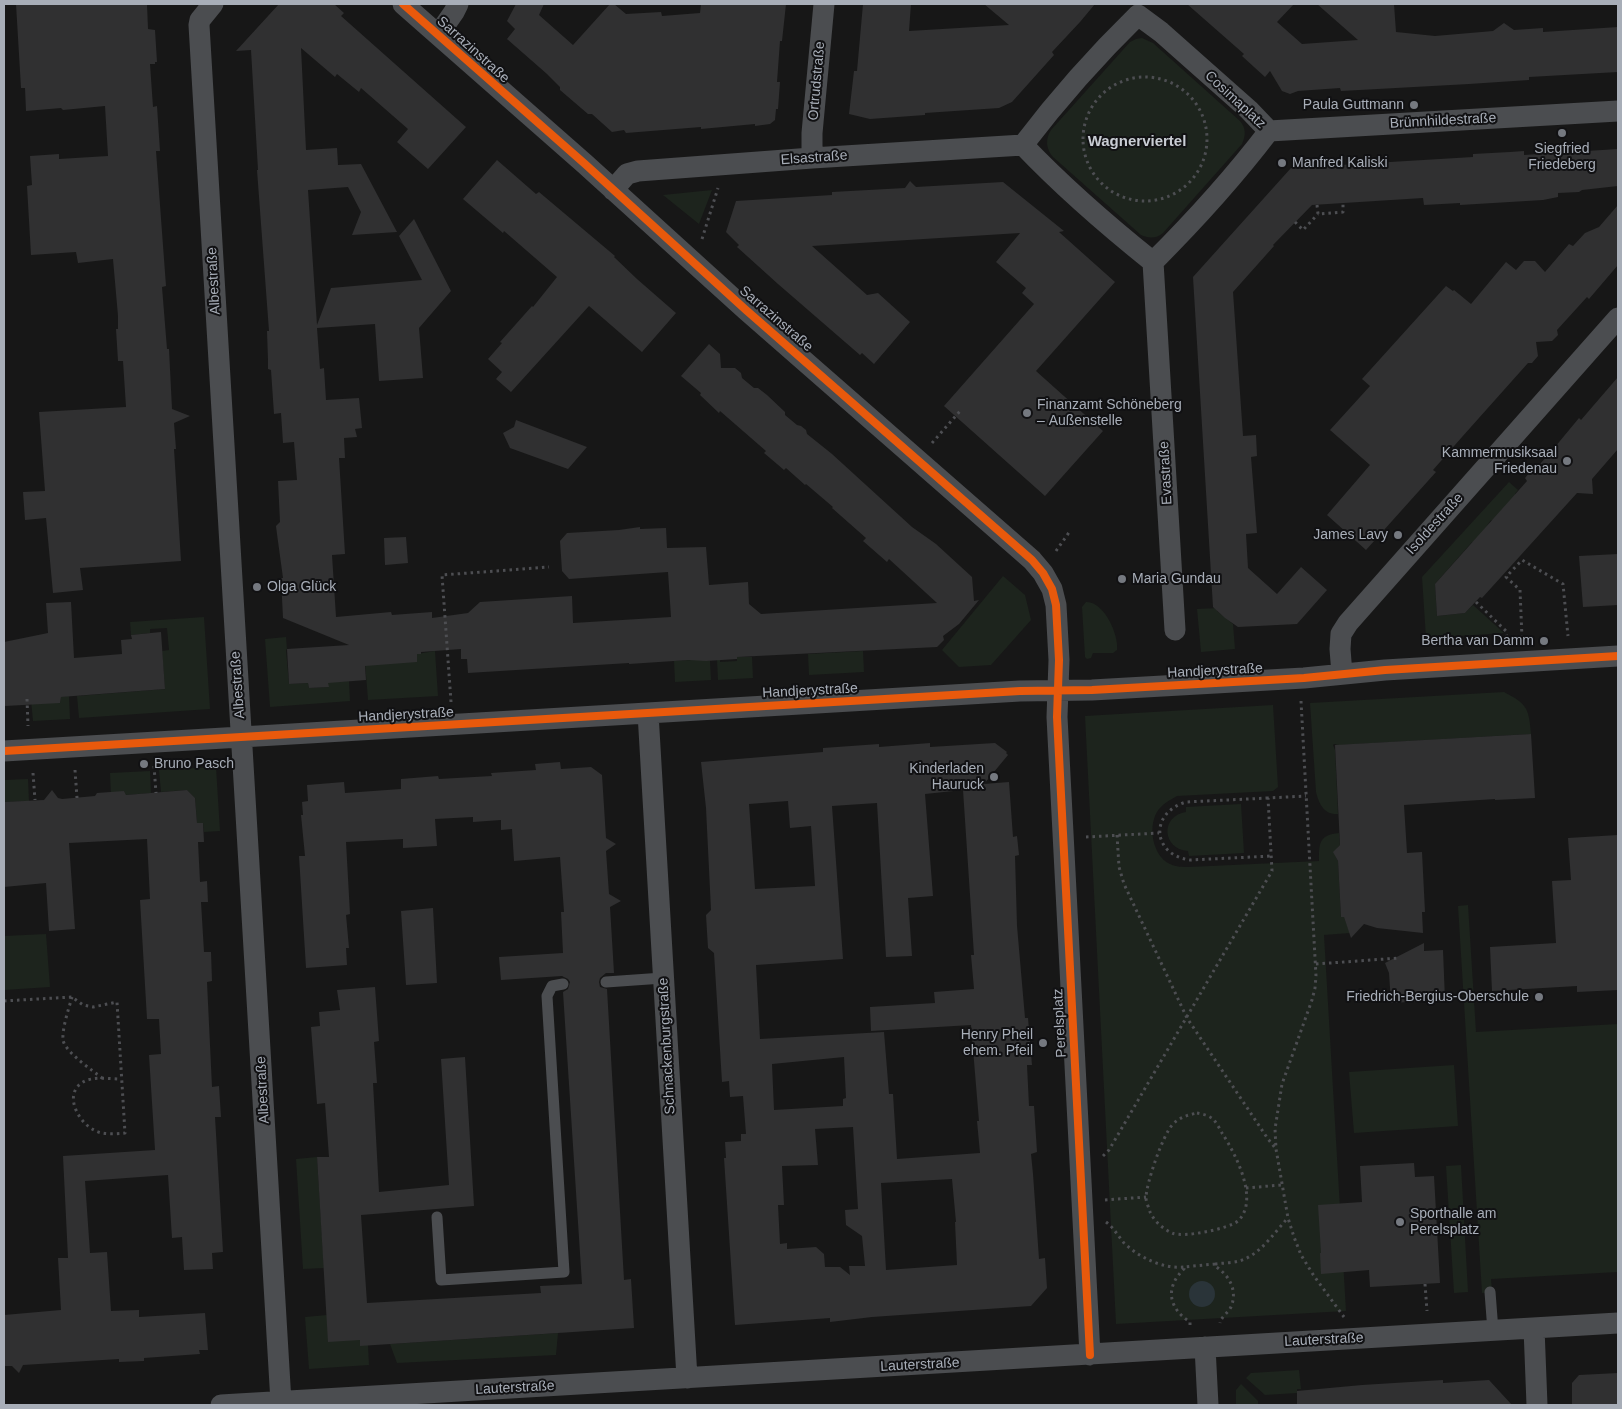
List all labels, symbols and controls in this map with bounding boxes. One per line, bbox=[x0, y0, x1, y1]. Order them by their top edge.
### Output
street label: Sarrazinstraße bbox=[433, 13, 513, 87]
street label: Ortrudstraße bbox=[805, 41, 829, 121]
street label: Cosimaplatz bbox=[1201, 68, 1269, 132]
place label: Paula Guttmann bbox=[1303, 97, 1404, 113]
marker: Paula Guttmann bbox=[1408, 99, 1420, 111]
street label: Brünnhildestraße bbox=[1389, 110, 1497, 132]
marker: Siegfried Friedeberg bbox=[1556, 127, 1568, 139]
district label: Wagnerviertel bbox=[1088, 133, 1186, 151]
place label: Siegfried Friedeberg bbox=[1528, 141, 1596, 174]
street label: Elsastraße bbox=[780, 147, 848, 169]
place label: Manfred Kaliski bbox=[1292, 155, 1388, 171]
marker: Manfred Kaliski bbox=[1276, 157, 1288, 169]
street label: Albestraße bbox=[204, 247, 224, 315]
street label: Sarrazinstraße bbox=[736, 283, 816, 355]
place label: Finanzamt Schöneberg – Außenstelle bbox=[1037, 397, 1182, 430]
marker: Finanzamt Schöneberg – Außenstelle bbox=[1021, 407, 1033, 419]
street label: Evastraße bbox=[1156, 441, 1176, 505]
place label: Kammermusiksaal Friedenau bbox=[1442, 445, 1557, 478]
marker: Kammermusiksaal Friedenau bbox=[1561, 455, 1573, 467]
street label: Isoldestraße bbox=[1403, 490, 1467, 558]
place label: James Lavy bbox=[1313, 527, 1388, 543]
marker: James Lavy bbox=[1392, 529, 1404, 541]
place label: Maria Gundau bbox=[1132, 571, 1221, 587]
marker: Maria Gundau bbox=[1116, 573, 1128, 585]
place label: Olga Glück bbox=[267, 579, 336, 595]
marker: Olga Glück bbox=[251, 581, 263, 593]
place label: Bertha van Damm bbox=[1421, 633, 1534, 649]
marker: Bertha van Damm bbox=[1538, 635, 1550, 647]
street label: Albestraße bbox=[227, 651, 249, 719]
street label: Handjerystraße bbox=[1167, 660, 1263, 682]
street label: Handjerystraße bbox=[762, 680, 858, 702]
street label: Handjerystraße bbox=[358, 704, 454, 726]
place label: Bruno Pasch bbox=[154, 756, 234, 772]
marker: Bruno Pasch bbox=[138, 758, 150, 770]
place label: Kinderladen Hauruck bbox=[909, 761, 984, 794]
marker: Kinderladen Hauruck bbox=[988, 771, 1000, 783]
street label: Schnackenburgstraße bbox=[655, 977, 679, 1115]
street label: Perelsplatz bbox=[1050, 988, 1070, 1058]
place label: Friedrich-Bergius-Oberschule bbox=[1346, 989, 1529, 1005]
marker: Friedrich-Bergius-Oberschule bbox=[1533, 991, 1545, 1003]
place label: Henry Pheil ehem. Pfeil bbox=[961, 1027, 1033, 1060]
marker: Henry Pheil ehem. Pfeil bbox=[1037, 1037, 1049, 1049]
street label: Albestraße bbox=[253, 1056, 273, 1124]
place label: Sporthalle am Perelsplatz bbox=[1410, 1206, 1496, 1238]
marker: Sporthalle am Perelsplatz bbox=[1394, 1216, 1406, 1228]
street label: Lauterstraße bbox=[1284, 1330, 1364, 1350]
street label: Lauterstraße bbox=[880, 1355, 960, 1375]
street label: Lauterstraße bbox=[475, 1378, 555, 1398]

